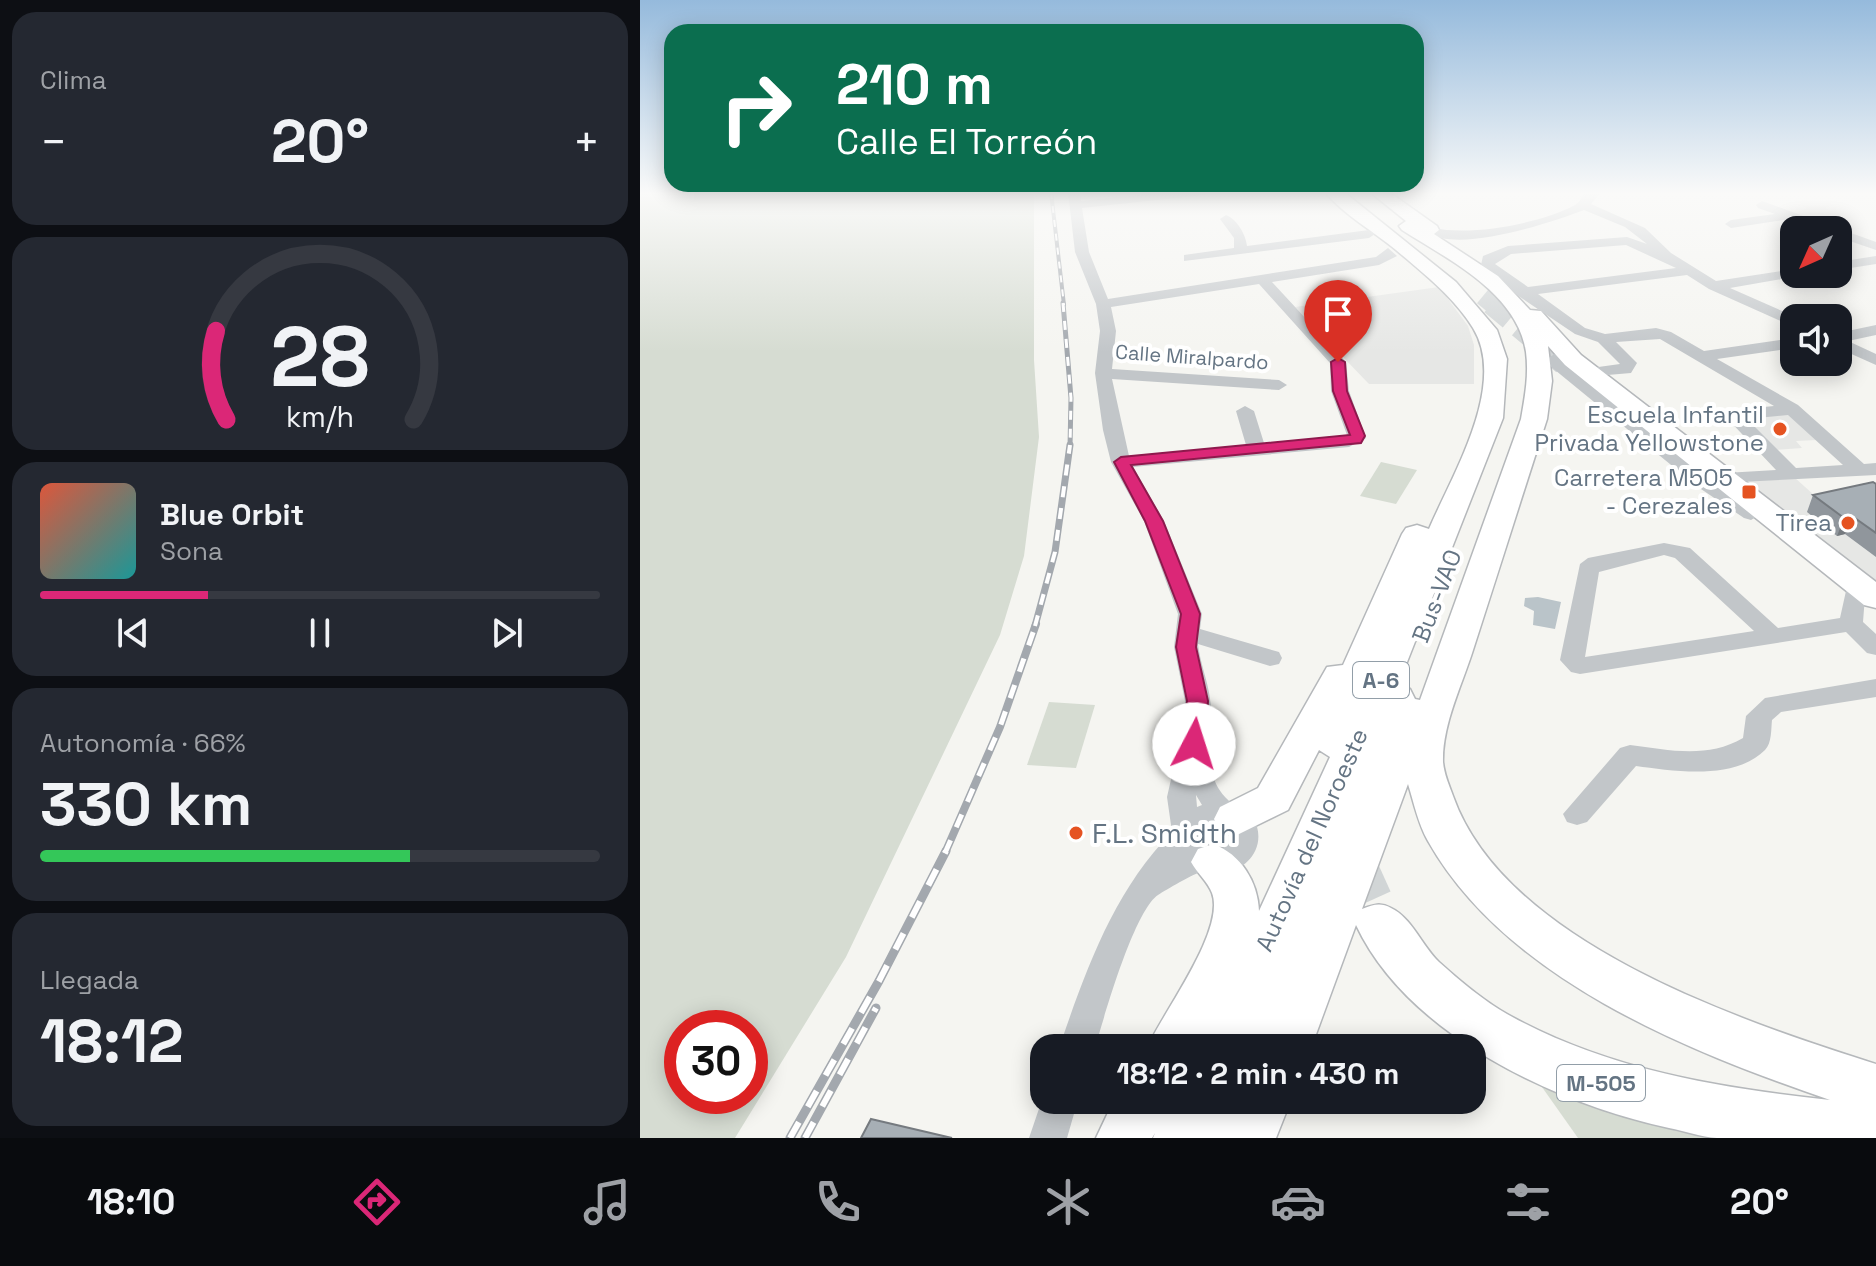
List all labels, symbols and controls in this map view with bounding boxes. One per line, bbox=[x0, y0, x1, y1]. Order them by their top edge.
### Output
text: 210 m bbox=[836, 49, 993, 120]
icon: right bbox=[704, 56, 808, 160]
text: Clima bbox=[40, 63, 107, 97]
text: 20° bbox=[271, 103, 369, 180]
text: − bbox=[40, 114, 67, 170]
text: + bbox=[573, 114, 600, 170]
text: Calle El Torreón bbox=[836, 119, 1097, 165]
north arrow bbox=[1780, 216, 1852, 288]
map controls bbox=[1780, 216, 1852, 376]
pin bbox=[1304, 280, 1372, 362]
icon: arrive bbox=[1316, 292, 1360, 336]
text: 28 bbox=[270, 303, 370, 409]
button: sound bbox=[1780, 304, 1852, 376]
street label: Calle Miralpardo bbox=[1114, 339, 1270, 375]
text: km/h bbox=[286, 399, 354, 435]
place label: Escuela Infantil Privada Yellowstone bbox=[1535, 399, 1764, 458]
marker: Escuela Infantil Privada Yellowstone bbox=[1771, 420, 1789, 438]
place label: Carretera M505 - Cerezales bbox=[1554, 462, 1733, 521]
marker: Carretera M505 - Cerezales bbox=[1740, 483, 1758, 501]
text: Blue Orbit bbox=[160, 495, 304, 534]
place label: Tirea bbox=[1776, 507, 1832, 538]
marker: Tirea bbox=[1839, 514, 1857, 532]
text: Sona bbox=[160, 534, 223, 568]
street label: Bus-VAO bbox=[1405, 545, 1468, 647]
icon: previous bbox=[111, 611, 155, 655]
icon: pause bbox=[298, 611, 342, 655]
icon: next bbox=[485, 611, 529, 655]
road number: A-6 bbox=[1353, 662, 1409, 698]
position arrow bbox=[1152, 702, 1236, 786]
street label: Autovía del Noroeste bbox=[1248, 723, 1375, 956]
text: Autonomía · 66% bbox=[40, 726, 246, 760]
text: 330 km bbox=[40, 766, 252, 843]
place label: F.L. Smidth bbox=[1092, 815, 1237, 851]
marker: F.L. Smidth bbox=[1067, 824, 1085, 842]
text: Llegada bbox=[40, 963, 139, 997]
text: 18:12 bbox=[40, 1003, 184, 1080]
speed limit sign: 30 bbox=[664, 1010, 768, 1114]
text: 18:12 · 2 min · 430 m bbox=[1117, 1054, 1399, 1093]
road number: M-505 bbox=[1557, 1065, 1645, 1101]
icon: directions bbox=[349, 1174, 405, 1230]
icon: music bbox=[579, 1174, 635, 1230]
icon: phone bbox=[810, 1174, 866, 1230]
icon: climate bbox=[1040, 1174, 1096, 1230]
icon: car bbox=[1270, 1174, 1326, 1230]
icon: filters bbox=[1500, 1174, 1556, 1230]
text: 18:10 bbox=[87, 1179, 175, 1225]
text: 20° bbox=[1730, 1179, 1789, 1225]

